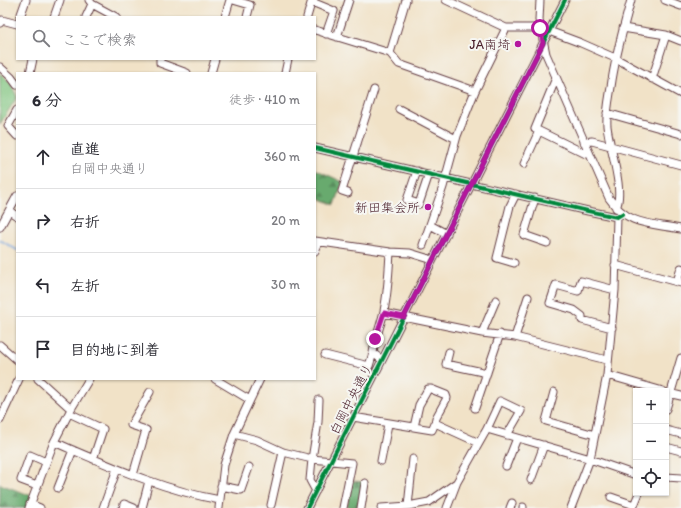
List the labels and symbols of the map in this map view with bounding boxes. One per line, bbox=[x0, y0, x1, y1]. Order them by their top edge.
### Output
route start bbox=[531, 19, 549, 37]
place label: JA南埼 bbox=[470, 37, 510, 52]
marker: JA南埼 bbox=[513, 39, 523, 49]
place label: 新田集会所 bbox=[355, 200, 420, 215]
marker: 新田集会所 bbox=[423, 202, 433, 212]
route end bbox=[366, 330, 384, 348]
street label: 白岡中央通り bbox=[327, 361, 375, 437]

